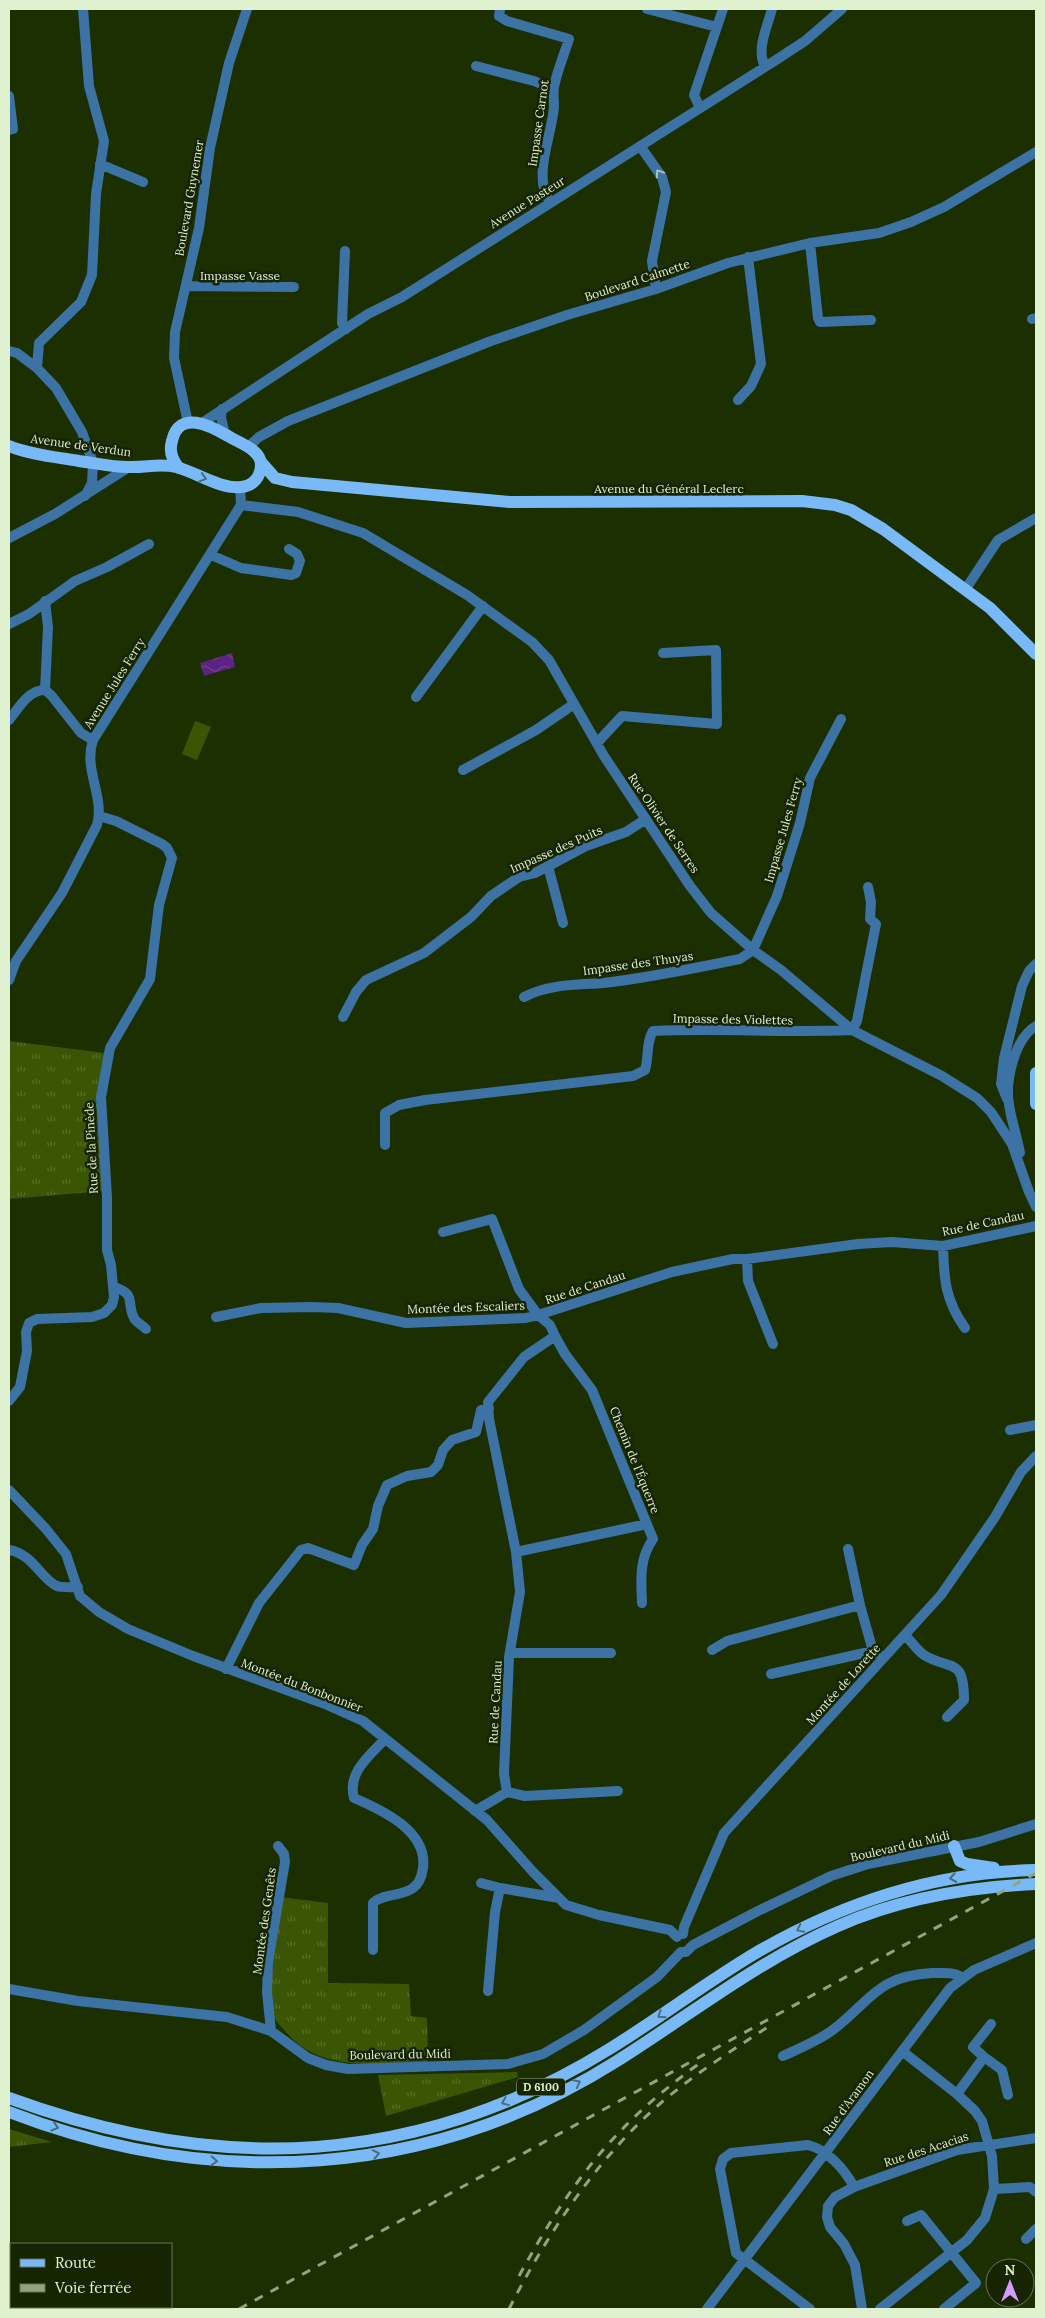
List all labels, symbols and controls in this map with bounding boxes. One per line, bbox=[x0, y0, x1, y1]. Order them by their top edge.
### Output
street label: Impasse Carnot bbox=[524, 78, 552, 167]
street label: Boulevard Guynemer bbox=[171, 138, 207, 257]
one-way arrow bbox=[656, 169, 665, 179]
street label: Avenue Pasteur bbox=[486, 172, 568, 232]
street label: Boulevard Calmette bbox=[582, 256, 692, 304]
street label: Impasse Vasse bbox=[200, 268, 281, 283]
street label: Avenue de Verdun bbox=[29, 430, 132, 459]
one-way arrow bbox=[198, 472, 207, 482]
street label: Avenue du Général Leclerc bbox=[593, 481, 744, 496]
street label: Avenue Jules Ferry bbox=[80, 634, 148, 732]
street label: Rue Olivier de Serres bbox=[625, 770, 703, 876]
street label: Impasse Jules Ferry bbox=[761, 775, 805, 884]
street label: Impasse des Puits bbox=[508, 822, 605, 876]
street label: Impasse des Thuyas bbox=[582, 948, 695, 978]
street label: Impasse des Violettes bbox=[673, 1010, 794, 1028]
street label: Rue de la Pinède bbox=[81, 1101, 101, 1194]
street label: Rue de Candau bbox=[941, 1207, 1025, 1239]
street label: Rue de Candau bbox=[543, 1267, 627, 1307]
street label: Montée des Escaliers bbox=[407, 1297, 526, 1317]
street label: Chemin de l'Équerre bbox=[607, 1404, 664, 1516]
street label: Montée de Lorette bbox=[803, 1640, 884, 1728]
street label: Montée du Bonbonnier bbox=[239, 1655, 366, 1715]
street label: Rue de Candau bbox=[485, 1660, 505, 1744]
street label: Boulevard du Midi bbox=[849, 1827, 951, 1865]
street label: Montée des Genêts bbox=[249, 1866, 279, 1975]
one-way arrow bbox=[949, 1873, 957, 1883]
one-way arrow bbox=[796, 1923, 805, 1933]
one-way arrow bbox=[658, 2009, 667, 2018]
street label: Boulevard du Midi bbox=[349, 2046, 451, 2062]
street label: Rue d'Aramon bbox=[819, 2066, 877, 2138]
road number: D 6100 bbox=[517, 2078, 565, 2096]
one-way arrow bbox=[572, 2079, 581, 2089]
one-way arrow bbox=[501, 2096, 510, 2107]
one-way arrow bbox=[50, 2122, 59, 2132]
street label: Rue des Acacias bbox=[882, 2128, 971, 2170]
one-way arrow bbox=[371, 2150, 380, 2160]
one-way arrow bbox=[210, 2156, 218, 2166]
legend bbox=[10, 2243, 172, 2308]
text: Route bbox=[55, 2253, 96, 2272]
north arrow bbox=[985, 2258, 1035, 2308]
text: N bbox=[1005, 2261, 1016, 2279]
text: Voie ferrée bbox=[54, 2278, 131, 2297]

